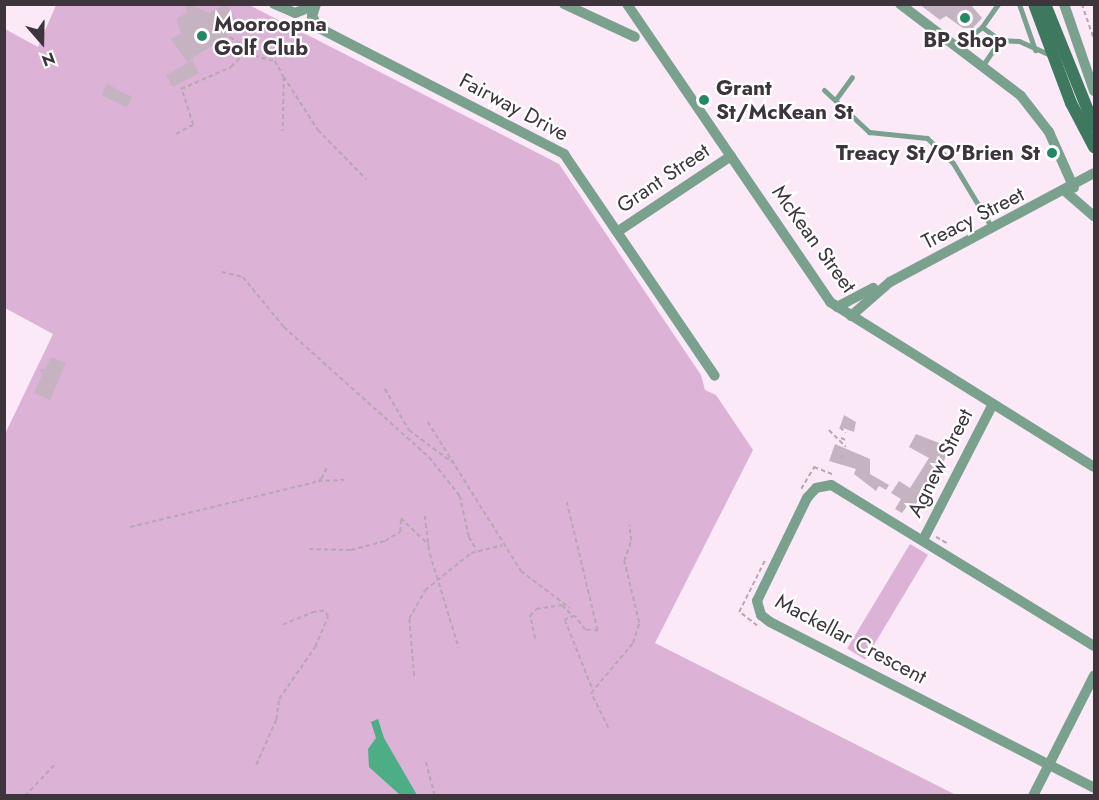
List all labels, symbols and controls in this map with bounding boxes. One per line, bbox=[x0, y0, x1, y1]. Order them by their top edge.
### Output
place label: Mooroopna Golf Club bbox=[214, 11, 327, 61]
marker: BP Shop bbox=[958, 11, 972, 25]
north arrow bbox=[12, 12, 72, 72]
place label: BP Shop bbox=[923, 27, 1007, 53]
marker: Mooroopna Golf Club bbox=[195, 29, 209, 43]
text: N bbox=[38, 46, 58, 72]
street label: Fairway Drive bbox=[455, 68, 573, 146]
place label: Grant St/McKean St bbox=[716, 75, 853, 125]
marker: Grant St/McKean St bbox=[697, 93, 711, 107]
street label: Grant Street bbox=[612, 138, 714, 218]
place label: Treacy St/O'Brien St bbox=[836, 140, 1040, 166]
marker: Treacy St/O'Brien St bbox=[1045, 146, 1059, 160]
street label: McKean Street bbox=[767, 180, 861, 298]
street label: Treacy Street bbox=[918, 181, 1028, 255]
street label: Agnew Street bbox=[902, 405, 978, 521]
street label: Mackellar Crescent bbox=[771, 589, 931, 689]

